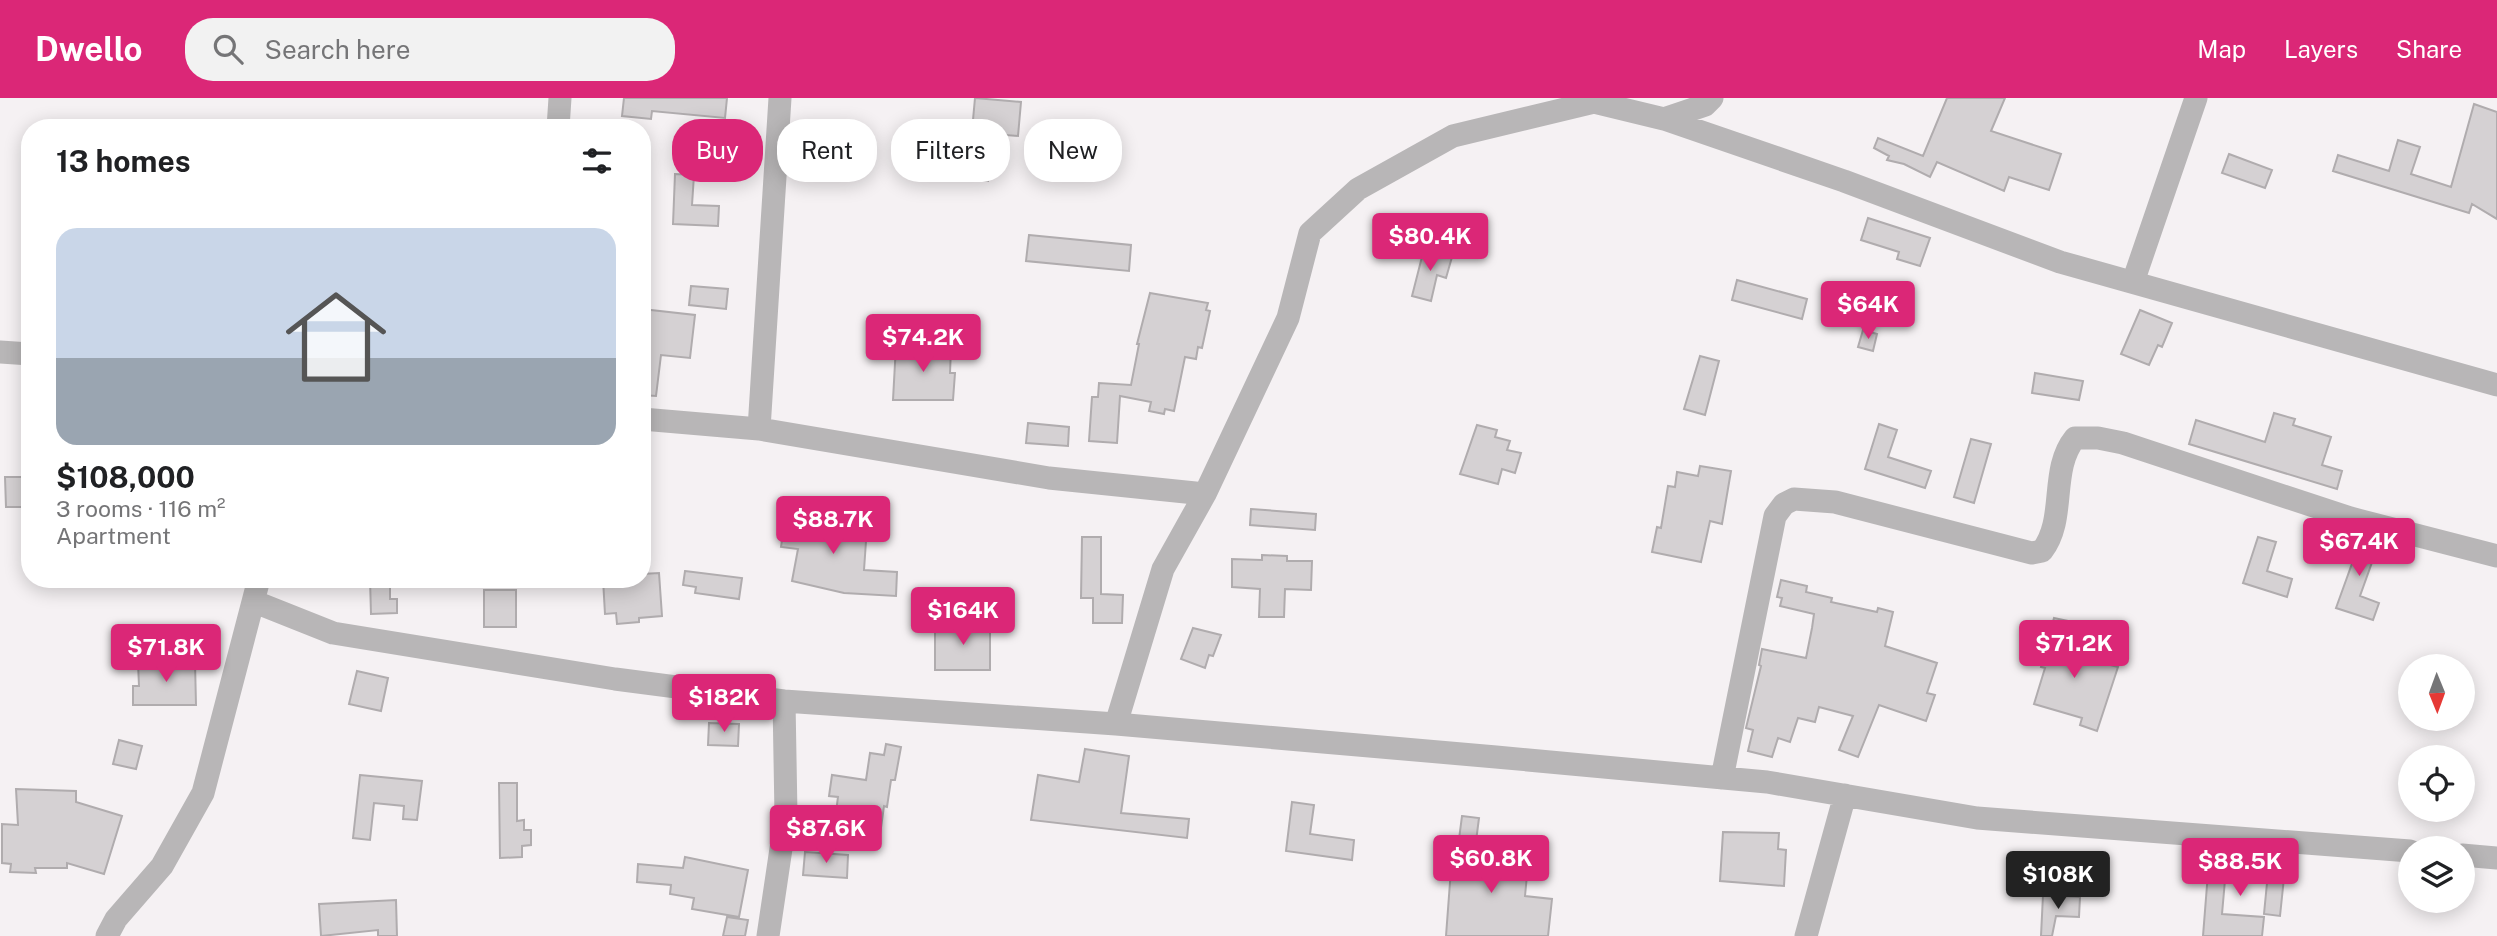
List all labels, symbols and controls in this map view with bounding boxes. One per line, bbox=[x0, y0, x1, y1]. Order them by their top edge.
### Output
search box bbox=[185, 18, 675, 81]
text: Dwello bbox=[35, 30, 143, 68]
icon: search bbox=[209, 30, 247, 68]
text: Search here bbox=[265, 34, 411, 65]
text: Map bbox=[2197, 35, 2246, 63]
text: Layers bbox=[2284, 35, 2358, 63]
text: Share bbox=[2396, 35, 2462, 63]
chip: Buy bbox=[672, 119, 763, 182]
chip: Rent bbox=[777, 119, 877, 182]
chip: Filters bbox=[891, 119, 1010, 182]
chip: New bbox=[1024, 119, 1122, 182]
icon: filters bbox=[578, 142, 616, 180]
text: 13 homes bbox=[56, 143, 191, 179]
pin: $80.4K bbox=[1373, 214, 1487, 273]
text: $80.4K bbox=[1388, 222, 1472, 249]
icon: home bbox=[273, 274, 399, 400]
pin: $64K bbox=[1827, 282, 1909, 341]
text: $64K bbox=[1837, 290, 1899, 317]
pin: $74.2K bbox=[866, 314, 980, 374]
text: $74.2K bbox=[882, 323, 964, 350]
text: $108,000 bbox=[56, 459, 195, 495]
text: 3 rooms · 116 m² bbox=[56, 495, 226, 522]
pin: $88.7K bbox=[776, 496, 890, 556]
text: $88.7K bbox=[792, 505, 874, 532]
pin: $67.4K bbox=[2302, 518, 2416, 578]
text: Apartment bbox=[56, 522, 171, 549]
text: $67.4K bbox=[2319, 527, 2399, 554]
pin: $164K bbox=[914, 588, 1012, 647]
text: $164K bbox=[927, 596, 999, 623]
pin: $71.2K bbox=[2017, 620, 2131, 680]
pin: $71.8K bbox=[109, 624, 223, 684]
text: $71.2K bbox=[2035, 629, 2113, 656]
text: $71.8K bbox=[127, 633, 205, 660]
north arrow bbox=[2398, 654, 2474, 732]
map controls bbox=[2398, 654, 2475, 913]
pin: $182K bbox=[675, 674, 773, 734]
text: $182K bbox=[688, 683, 760, 710]
button: locate bbox=[2398, 745, 2475, 822]
pin: $87.6K bbox=[769, 806, 883, 865]
text: $87.6K bbox=[786, 814, 866, 841]
pin: $60.8K bbox=[1434, 836, 1548, 895]
button: layers bbox=[2398, 836, 2475, 913]
pin: $88.5K bbox=[2183, 838, 2297, 898]
text: $60.8K bbox=[1449, 844, 1533, 871]
text: $88.5K bbox=[2198, 847, 2282, 874]
pin: $108K bbox=[2009, 852, 2107, 911]
text: $108K bbox=[2022, 860, 2094, 887]

